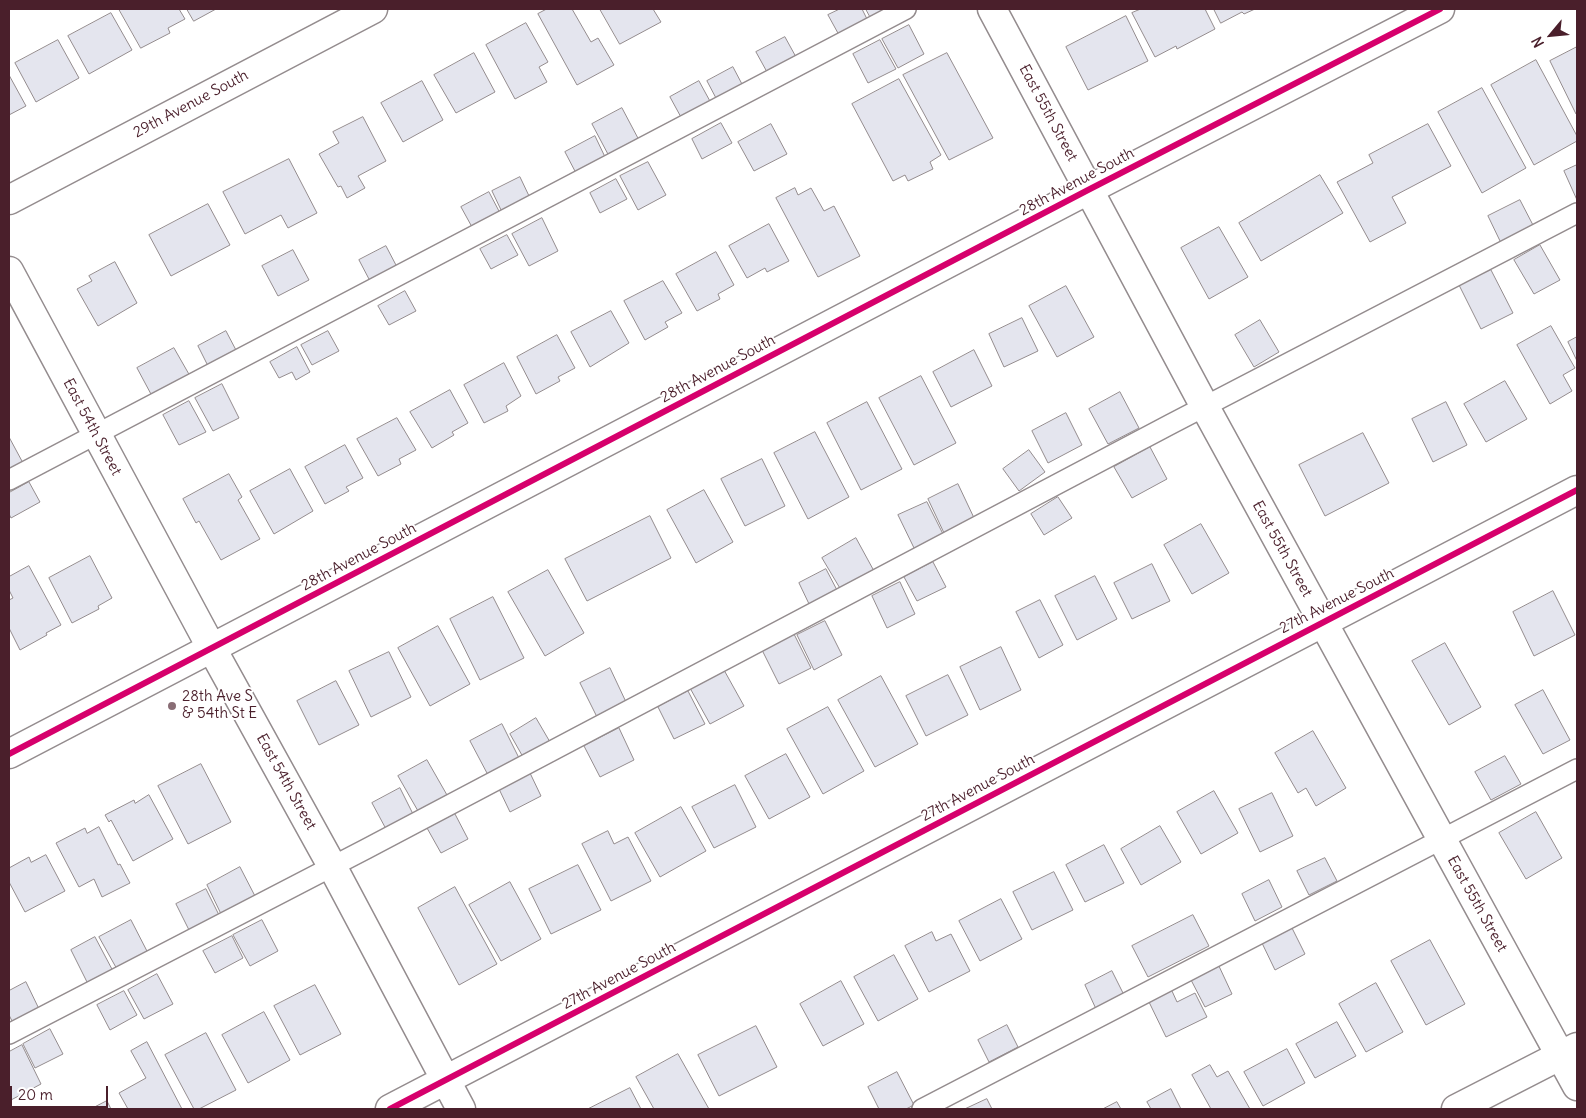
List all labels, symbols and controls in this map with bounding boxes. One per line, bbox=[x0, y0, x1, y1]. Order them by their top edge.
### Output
north arrow bbox=[1526, 10, 1576, 60]
text: N bbox=[1528, 34, 1548, 51]
street label: East 55th Street bbox=[1015, 61, 1081, 165]
street label: 29th Avenue South bbox=[131, 66, 251, 142]
street label: 28th Avenue South bbox=[1017, 144, 1137, 220]
street label: 28th Avenue South bbox=[658, 331, 778, 407]
street label: East 54th Street bbox=[59, 375, 125, 479]
street label: East 55th Street bbox=[1248, 498, 1316, 600]
street label: 28th Avenue South bbox=[299, 519, 419, 595]
street label: 27th Avenue South bbox=[1277, 564, 1397, 638]
place label: 28th Ave S & 54th St E bbox=[182, 688, 257, 723]
marker: 28th Ave S & 54th St E bbox=[166, 700, 178, 712]
street label: East 54th Street bbox=[252, 731, 320, 833]
street label: 27th Avenue South bbox=[918, 750, 1038, 826]
street label: East 55th Street bbox=[1443, 853, 1511, 955]
street label: 27th Avenue South bbox=[559, 938, 679, 1014]
scale bar bbox=[12, 1076, 110, 1108]
text: 20 m bbox=[18, 1085, 53, 1104]

